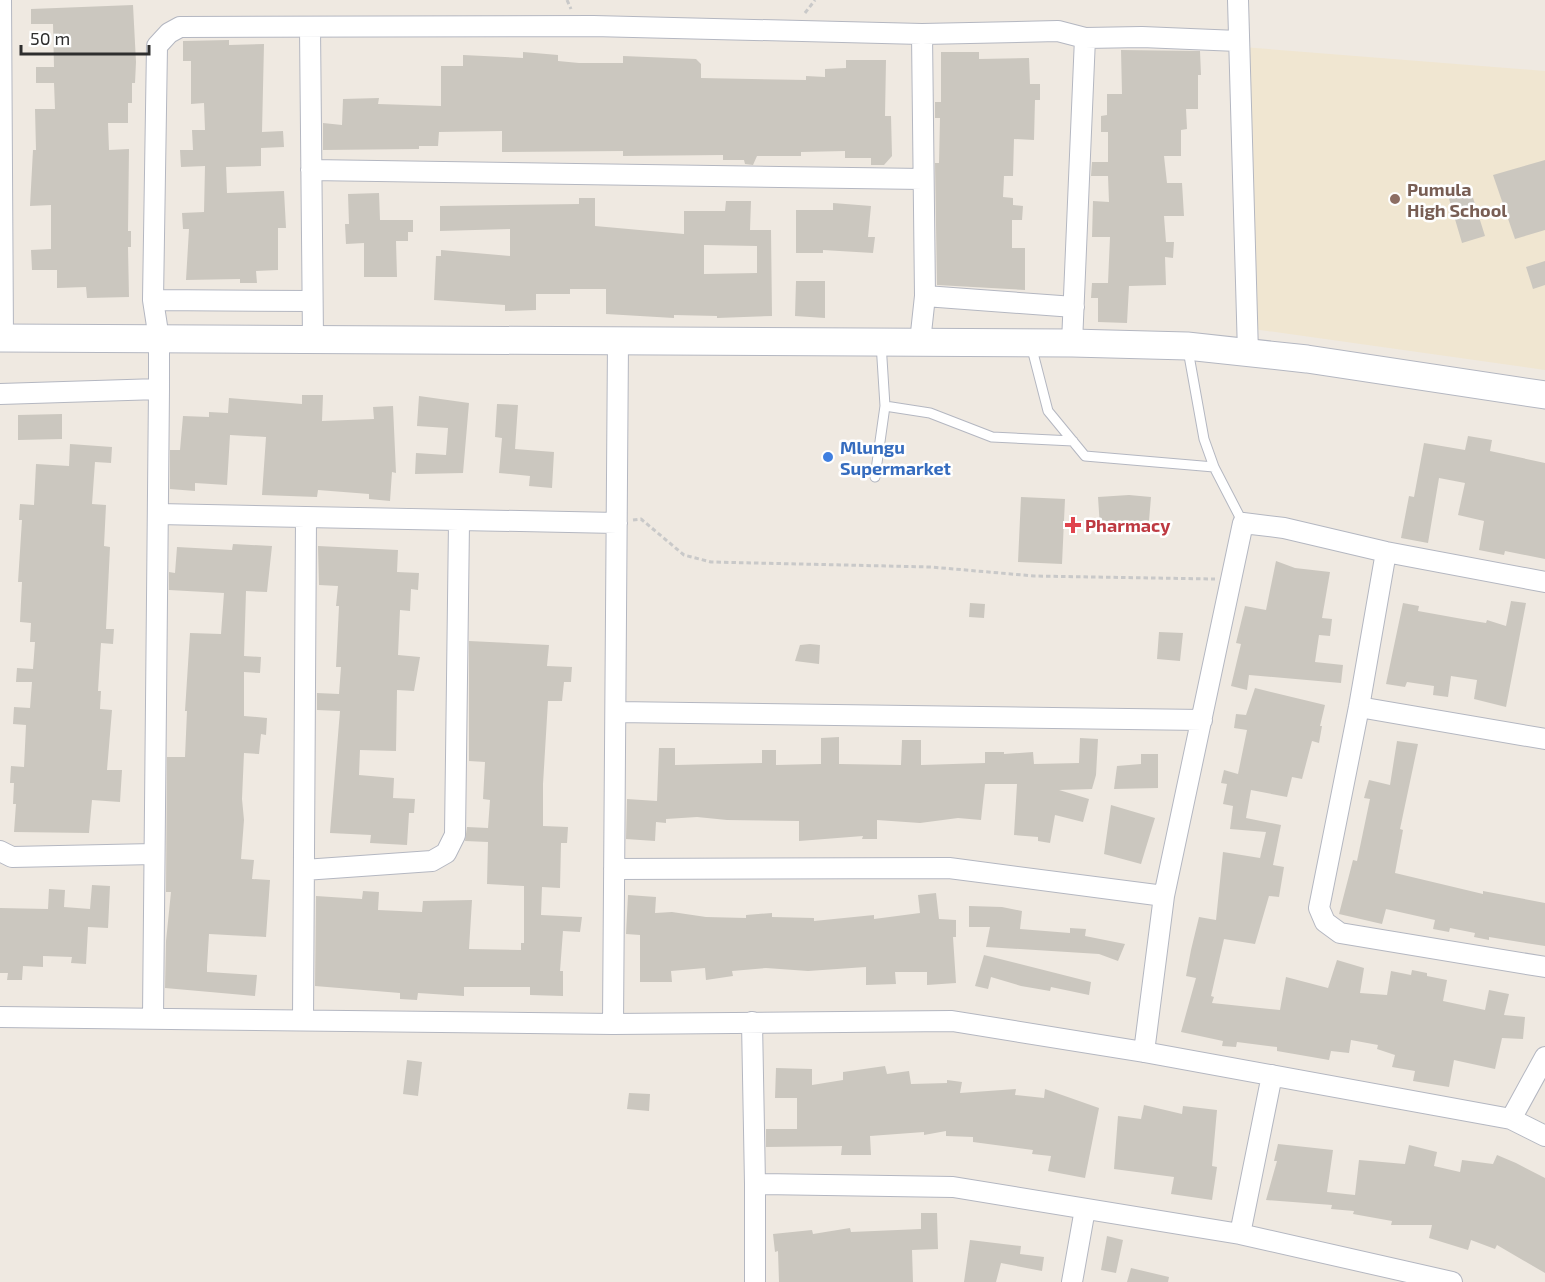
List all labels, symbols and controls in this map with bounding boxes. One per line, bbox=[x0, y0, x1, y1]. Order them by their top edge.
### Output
scale bar bbox=[21, 18, 148, 56]
text: 50 m bbox=[30, 27, 70, 49]
place label: Pumula High School bbox=[1407, 178, 1507, 221]
marker: Pumula High School bbox=[1388, 192, 1402, 206]
place label: Mlungu Supermarket bbox=[840, 436, 952, 479]
marker: Mlungu Supermarket bbox=[821, 450, 835, 464]
place label: Pharmacy bbox=[1085, 514, 1171, 536]
marker: Pharmacy bbox=[1066, 518, 1080, 532]

